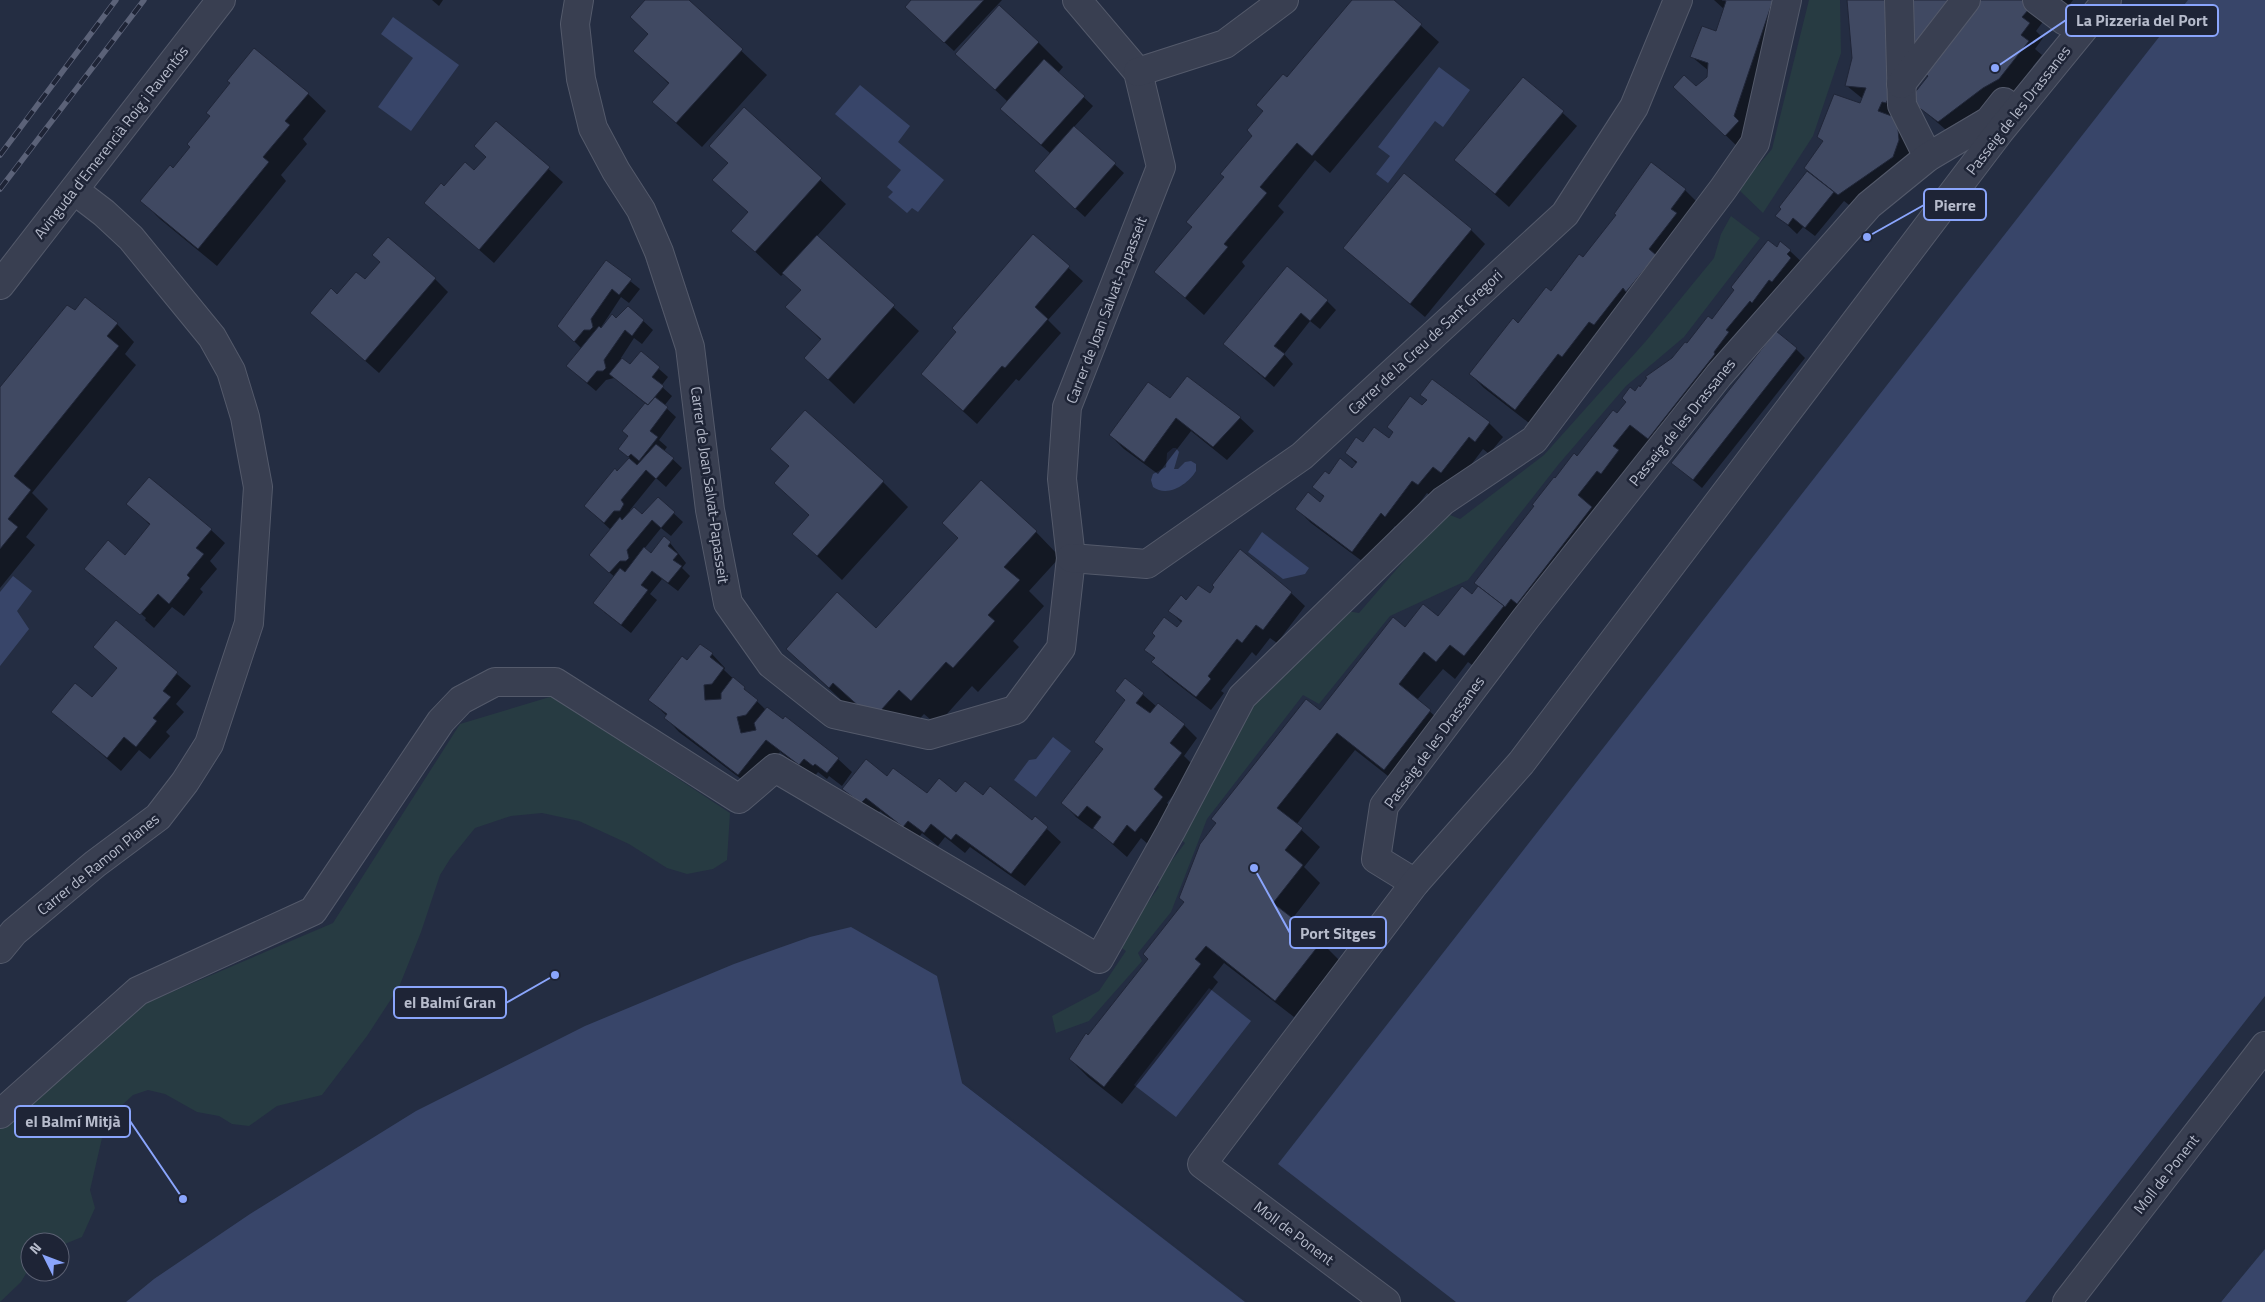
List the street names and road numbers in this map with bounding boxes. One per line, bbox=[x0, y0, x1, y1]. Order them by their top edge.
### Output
street label: Avinguda d'Emerencià Roig i Raventós bbox=[28, 40, 194, 244]
street label: Passeig de les Drassanes bbox=[1960, 40, 2076, 180]
street label: Carrer de Joan Salvat-Papasseit bbox=[1060, 212, 1153, 407]
street label: Carrer de la Creu de Sant Gregori bbox=[1343, 264, 1507, 420]
street label: Passeig de les Drassanes bbox=[1623, 353, 1741, 491]
street label: Carrer de Joan Salvat-Papasseit bbox=[685, 385, 735, 586]
street label: Passeig de les Drassanes bbox=[1378, 671, 1490, 813]
street label: Carrer de Ramon Planes bbox=[32, 807, 164, 921]
street label: Moll de Ponent bbox=[2128, 1129, 2205, 1219]
street label: Moll de Ponent bbox=[1249, 1195, 1339, 1271]

